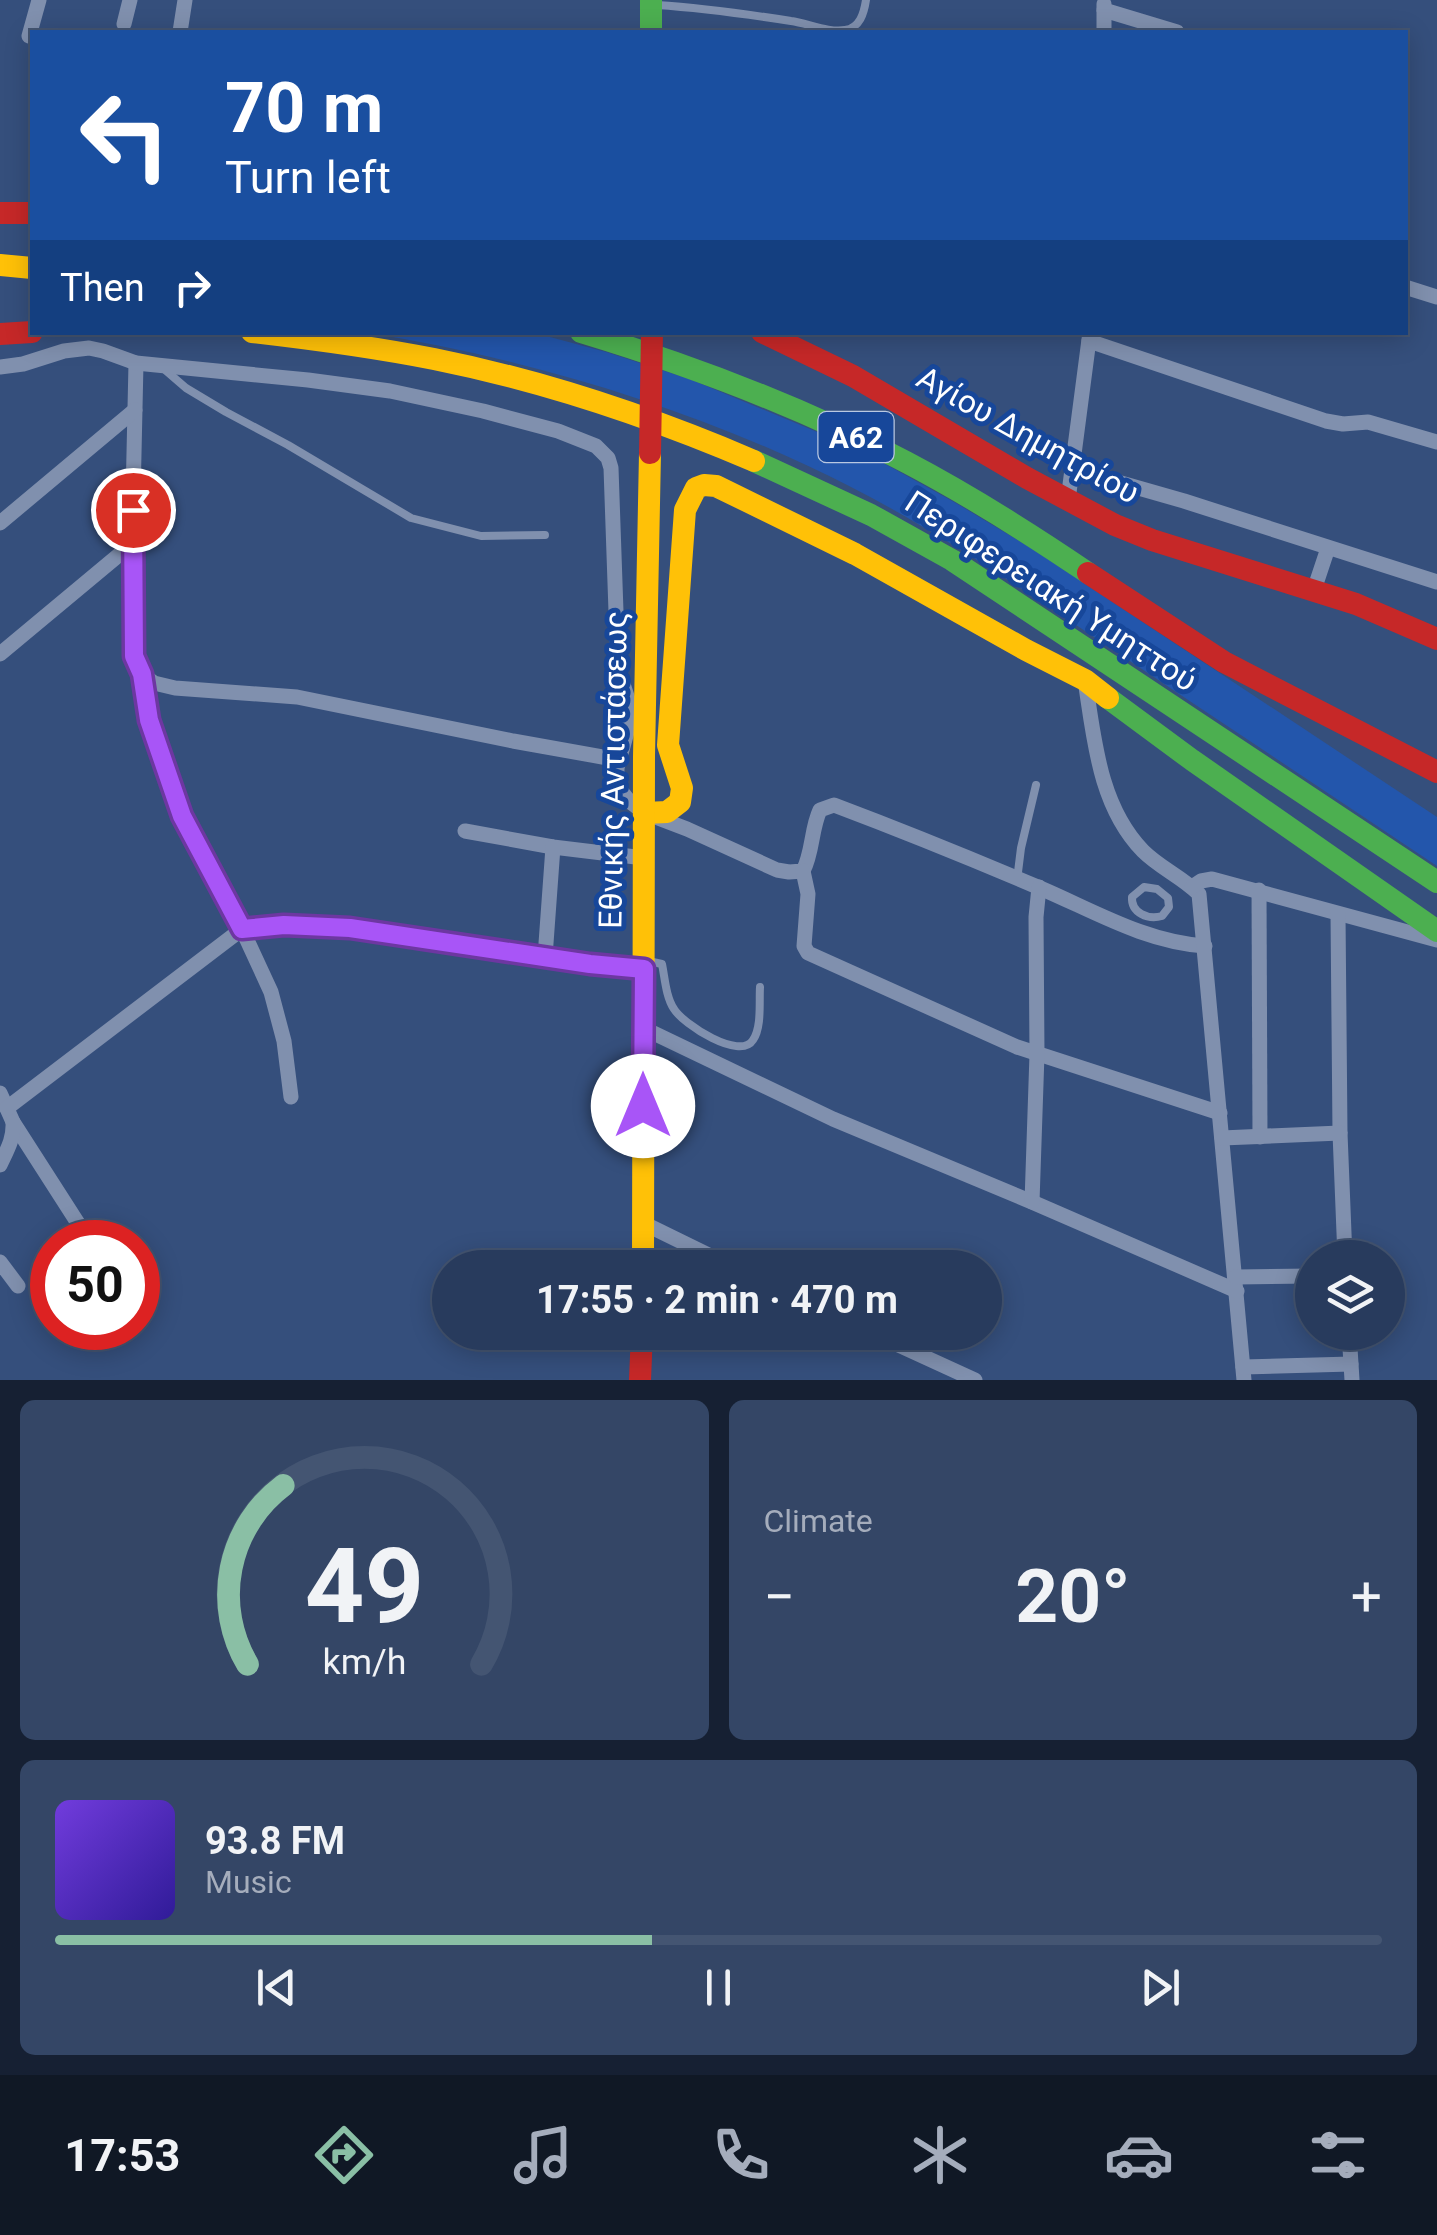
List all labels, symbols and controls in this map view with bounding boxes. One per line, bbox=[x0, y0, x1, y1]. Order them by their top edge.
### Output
text: 70 m bbox=[225, 67, 383, 149]
icon: left bbox=[60, 70, 190, 200]
text: Turn left bbox=[225, 151, 391, 204]
icon: right bbox=[165, 260, 220, 315]
text: Then bbox=[60, 266, 145, 310]
street label: Αγίου Δημητρίου bbox=[910, 358, 1146, 512]
road number: Α62 bbox=[818, 412, 894, 462]
pin bbox=[91, 468, 176, 553]
street label: Περιφερειακή Υμηττού bbox=[898, 482, 1204, 700]
icon: arrive bbox=[106, 483, 161, 538]
street label: Εθνικής Αντιστάσεως bbox=[591, 611, 635, 929]
position arrow bbox=[591, 1054, 695, 1158]
speed limit sign: 50 bbox=[30, 1220, 160, 1350]
map controls bbox=[1295, 1240, 1405, 1350]
button: layers bbox=[1295, 1240, 1405, 1350]
text: 17:55 · 2 min · 470 m bbox=[536, 1278, 898, 1322]
text: Climate bbox=[764, 1502, 873, 1540]
text: 49 bbox=[305, 1526, 424, 1647]
text: 20° bbox=[1015, 1552, 1131, 1640]
text: − bbox=[764, 1565, 795, 1629]
text: + bbox=[1351, 1565, 1382, 1629]
text: km/h bbox=[322, 1641, 406, 1683]
text: 93.8 FM bbox=[205, 1819, 345, 1863]
text: Music bbox=[205, 1863, 292, 1901]
icon: previous bbox=[249, 1960, 304, 2015]
icon: pause bbox=[691, 1960, 746, 2015]
icon: next bbox=[1133, 1960, 1188, 2015]
icon: directions bbox=[309, 2120, 379, 2190]
icon: music bbox=[508, 2120, 578, 2190]
icon: phone bbox=[706, 2120, 776, 2190]
icon: climate bbox=[905, 2120, 975, 2190]
icon: car bbox=[1104, 2120, 1174, 2190]
icon: filters bbox=[1303, 2120, 1373, 2190]
text: 17:53 bbox=[64, 2129, 180, 2182]

